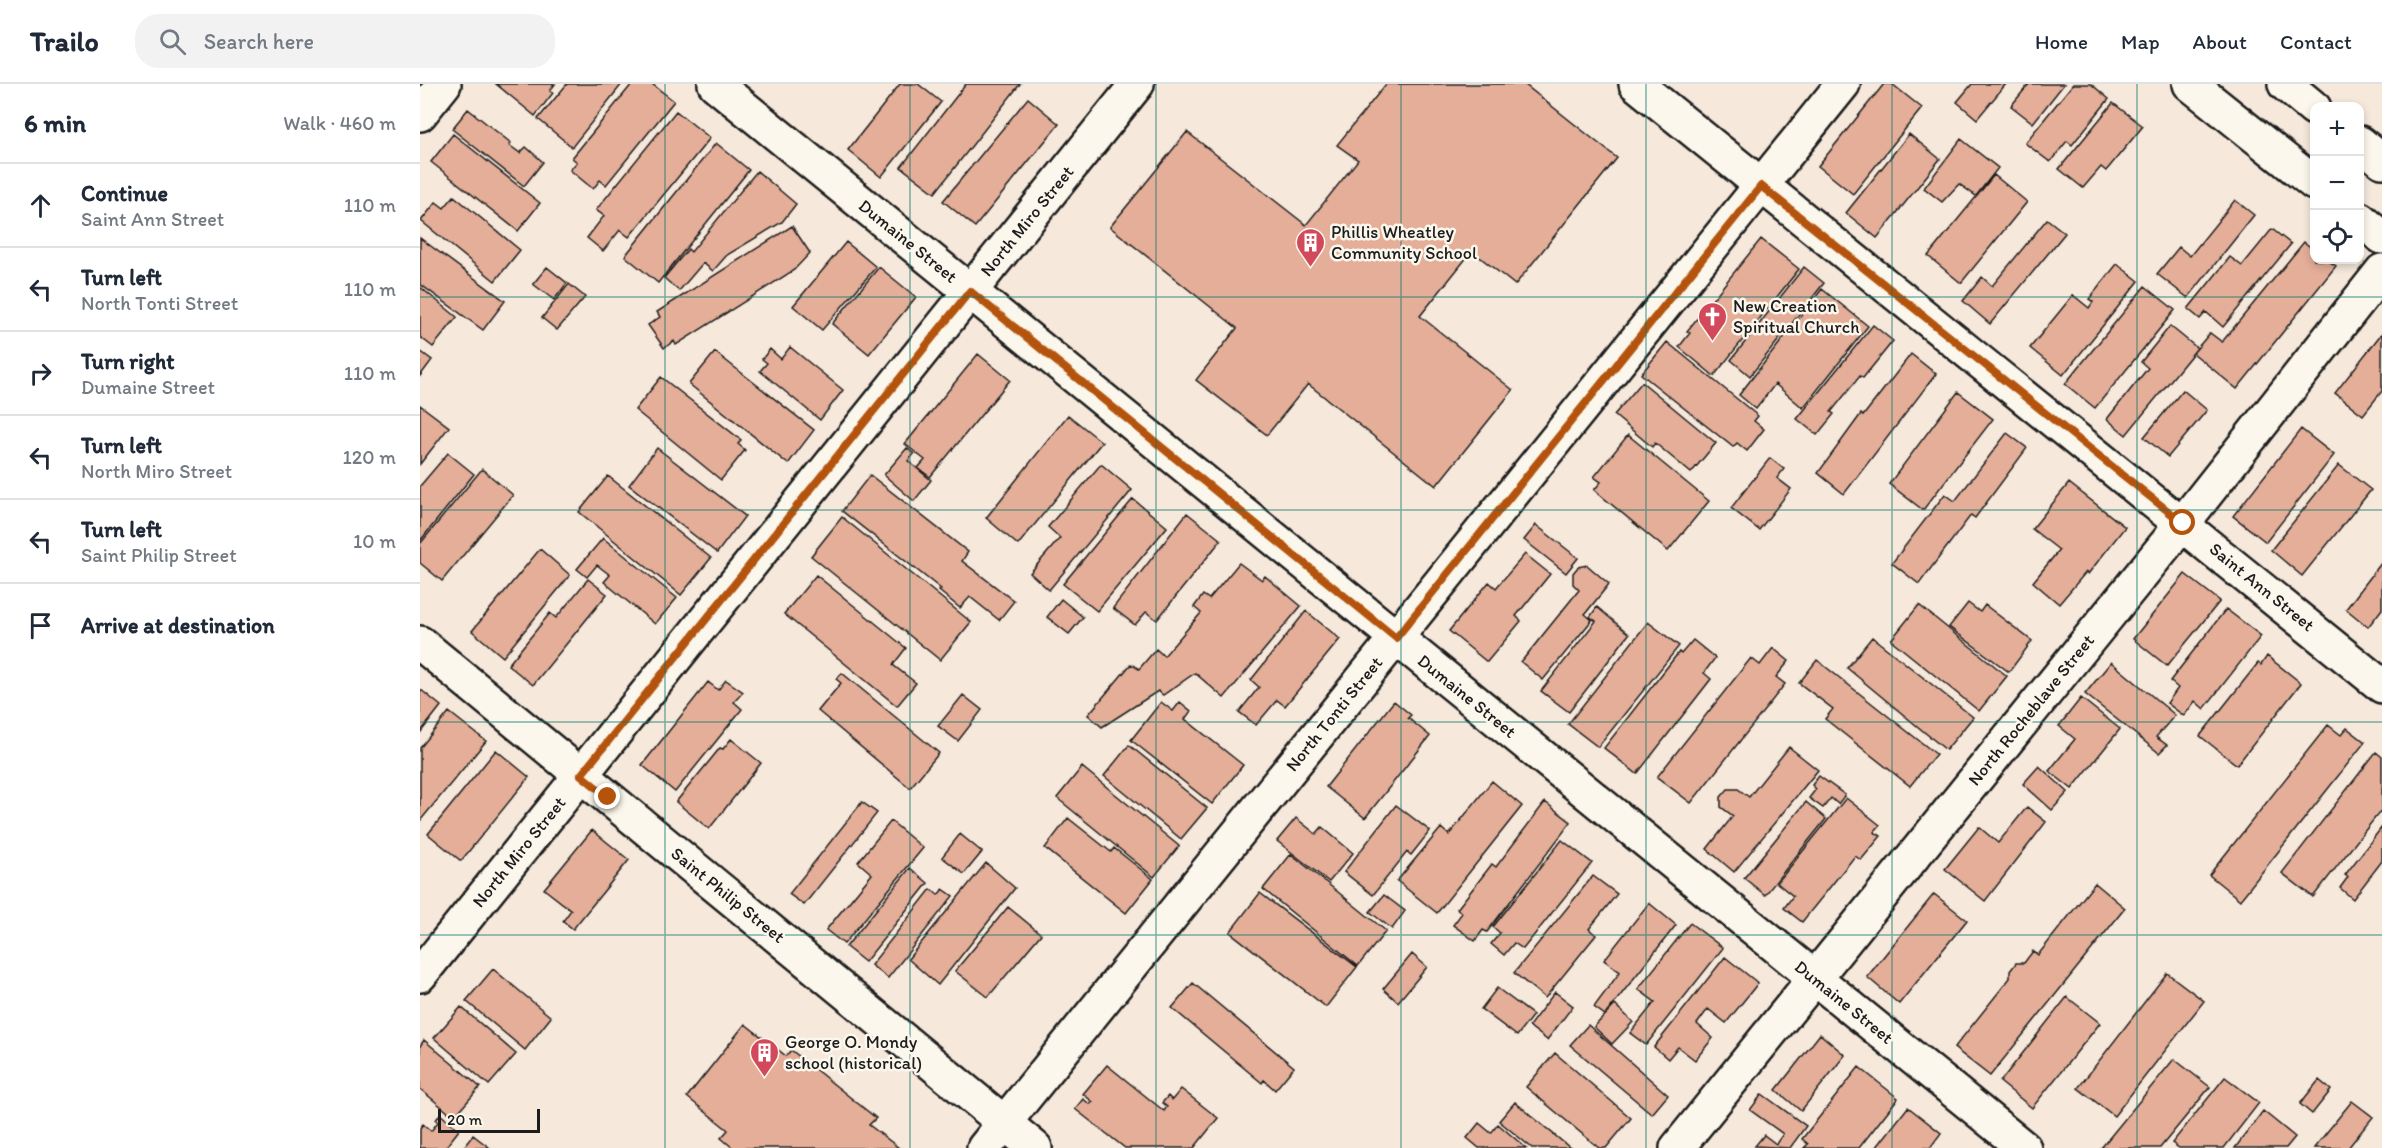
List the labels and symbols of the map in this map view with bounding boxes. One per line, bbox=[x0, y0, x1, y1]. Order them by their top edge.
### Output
street label: North Miro Street bbox=[976, 161, 1079, 281]
street label: Dumaine Street bbox=[854, 194, 962, 288]
place label: Phillis Wheatley Community School bbox=[1331, 221, 1477, 264]
building icon: Phillis Wheatley Community School bbox=[1294, 226, 1326, 268]
place label: New Creation Spiritual Church bbox=[1733, 295, 1859, 338]
church icon: New Creation Spiritual Church bbox=[1696, 300, 1728, 342]
route start bbox=[2169, 509, 2195, 535]
street label: Saint Ann Street bbox=[2205, 538, 2319, 636]
street label: North Rocheblave Street bbox=[1963, 630, 2099, 790]
street label: Dumaine Street bbox=[1413, 649, 1521, 743]
street label: North Tonti Street bbox=[1281, 652, 1387, 776]
route end bbox=[594, 783, 620, 809]
street label: North Miro Street bbox=[468, 792, 571, 912]
street label: Saint Philip Street bbox=[667, 842, 790, 948]
street label: Dumaine Street bbox=[1790, 955, 1898, 1049]
place label: George O. Mondy school (historical) bbox=[785, 1031, 922, 1074]
building icon: George O. Mondy school (historical) bbox=[748, 1036, 780, 1078]
scale bar bbox=[438, 1106, 540, 1134]

